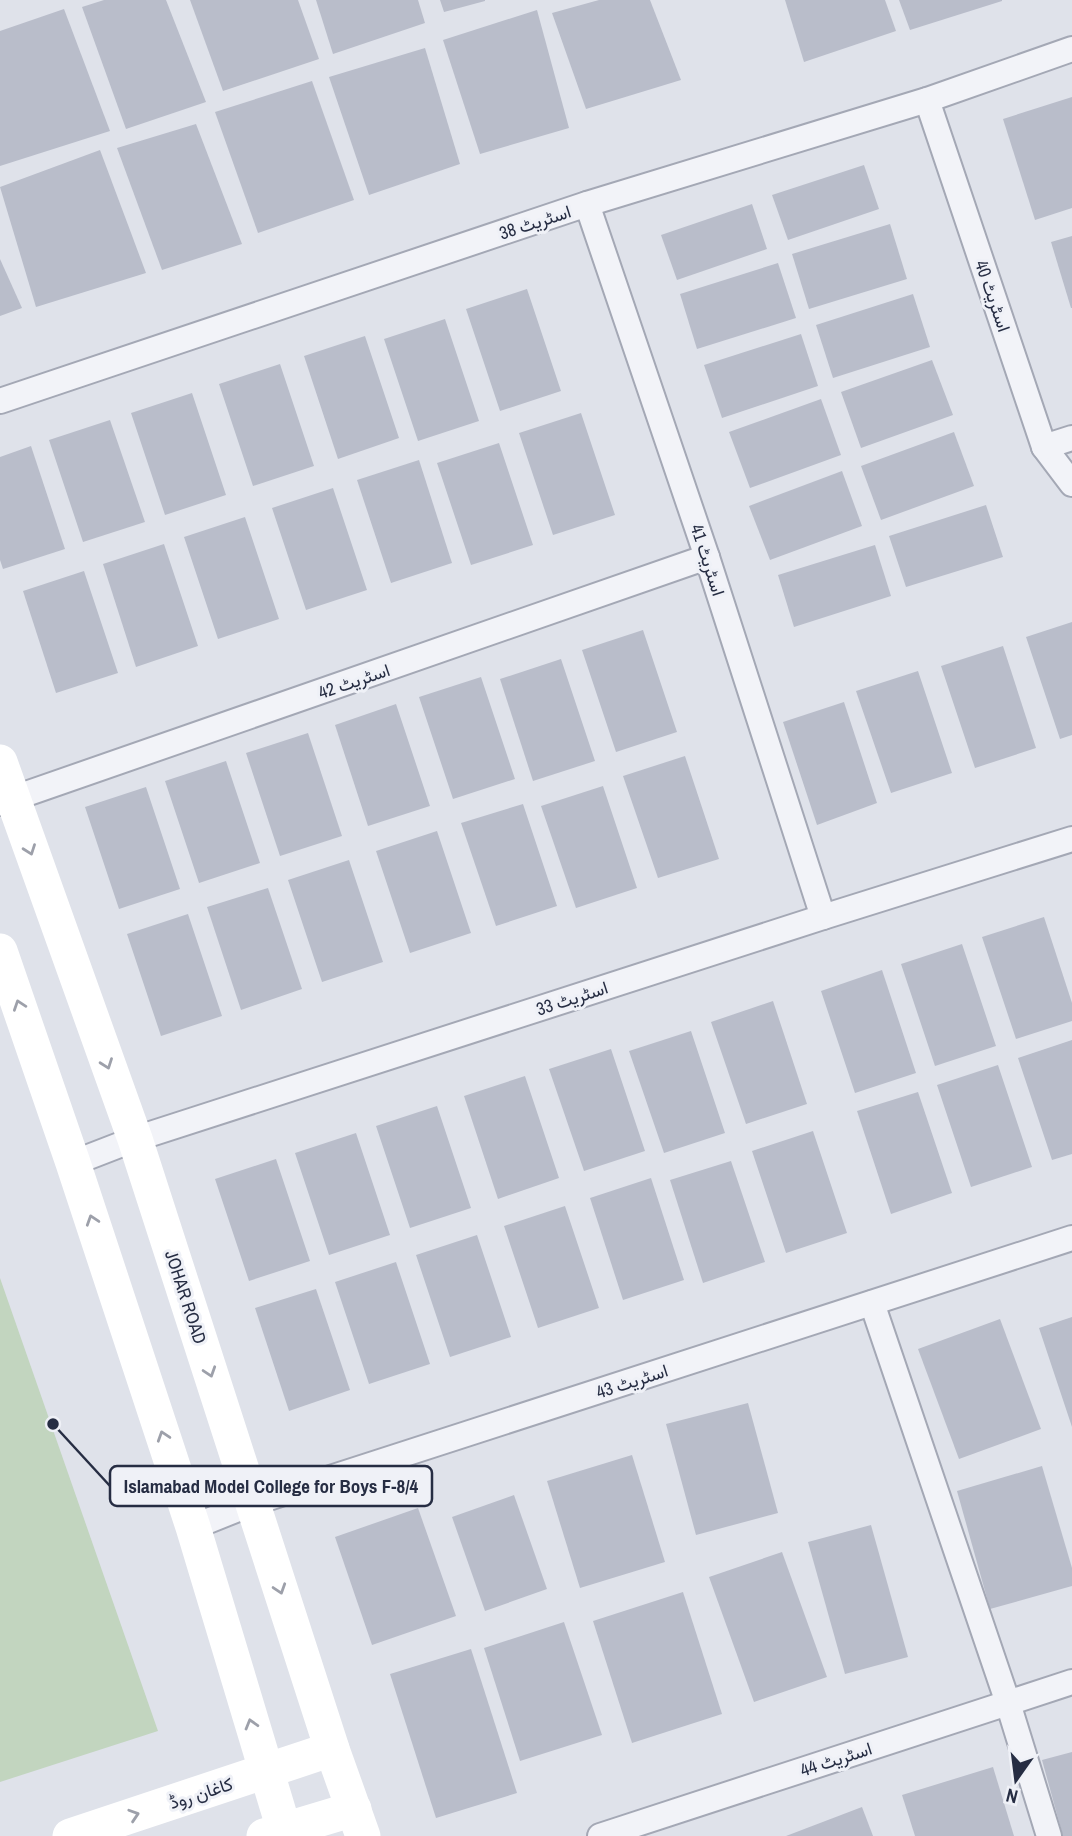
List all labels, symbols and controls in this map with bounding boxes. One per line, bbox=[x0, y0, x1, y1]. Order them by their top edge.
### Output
street label: اسٹریٹ 38 bbox=[496, 199, 574, 245]
street label: اسٹریٹ 40 bbox=[969, 257, 1017, 335]
street label: اسٹریٹ 41 bbox=[685, 521, 731, 599]
street label: اسٹریٹ 42 bbox=[315, 657, 393, 705]
one-way arrow bbox=[22, 843, 36, 855]
street label: اسٹریٹ 33 bbox=[533, 975, 611, 1021]
one-way arrow bbox=[13, 999, 27, 1011]
one-way arrow bbox=[99, 1057, 113, 1069]
one-way arrow bbox=[86, 1215, 100, 1227]
street label: JOHAR ROAD bbox=[159, 1247, 213, 1347]
street label: اسٹریٹ 43 bbox=[593, 1358, 671, 1404]
one-way arrow bbox=[202, 1366, 217, 1378]
one-way arrow bbox=[157, 1431, 171, 1443]
callout: Islamabad Model College for Boys F-8/4 bbox=[110, 1466, 432, 1506]
text: Islamabad Model College for Boys F-8/4 bbox=[124, 1473, 419, 1499]
one-way arrow bbox=[272, 1582, 287, 1594]
one-way arrow bbox=[245, 1718, 260, 1730]
street label: اسٹریٹ 44 bbox=[797, 1736, 875, 1782]
north arrow bbox=[981, 1745, 1051, 1815]
street label: کاغان روڈ bbox=[166, 1771, 236, 1815]
text: N bbox=[1003, 1783, 1020, 1810]
one-way arrow bbox=[128, 1809, 140, 1823]

